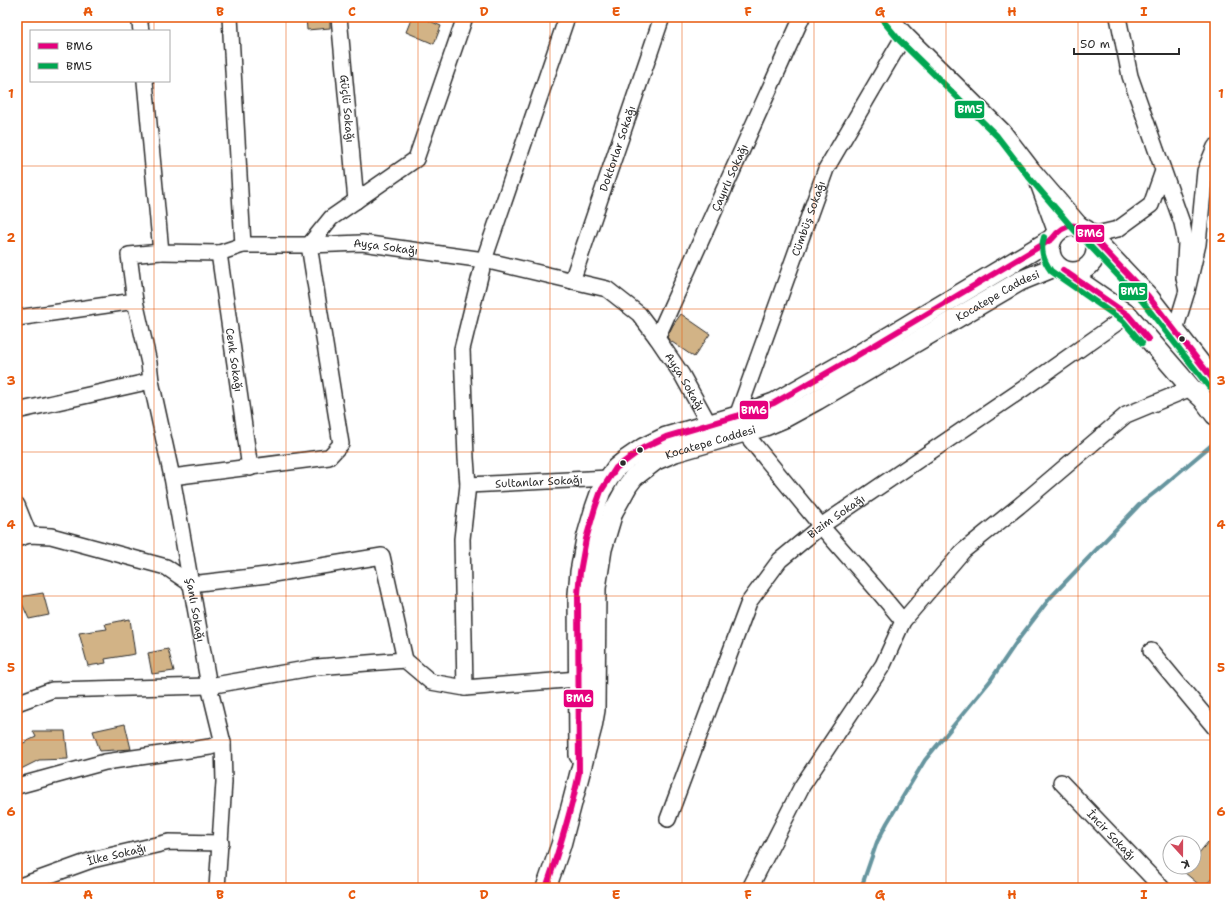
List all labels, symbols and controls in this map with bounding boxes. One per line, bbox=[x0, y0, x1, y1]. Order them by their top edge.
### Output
text: A bbox=[83, 3, 93, 20]
text: B bbox=[216, 3, 224, 20]
text: C bbox=[348, 3, 356, 20]
text: D bbox=[479, 3, 489, 20]
text: E bbox=[612, 3, 621, 20]
text: F bbox=[744, 3, 752, 20]
text: G bbox=[875, 3, 886, 20]
text: H bbox=[1007, 3, 1017, 20]
text: I bbox=[1140, 3, 1148, 20]
legend bbox=[30, 30, 170, 82]
scale bar bbox=[1074, 30, 1179, 56]
text: 50 m bbox=[1080, 36, 1110, 52]
text: BM6 bbox=[66, 38, 93, 54]
text: BM5 bbox=[66, 58, 92, 74]
street label: Güçlü Sokağı bbox=[337, 74, 358, 143]
text: 1 bbox=[8, 85, 14, 102]
text: 1 bbox=[1218, 85, 1224, 102]
line badge: BM5 bbox=[954, 100, 985, 119]
text: BM5 bbox=[957, 102, 983, 117]
street label: Doktorlar Sokağı bbox=[596, 104, 639, 193]
street label: Çayırlı Sokağı bbox=[708, 142, 751, 214]
street label: Cümbüş Sokağı bbox=[788, 179, 829, 258]
line badge: BM6 bbox=[1075, 224, 1105, 243]
text: BM6 bbox=[1077, 226, 1103, 241]
text: 2 bbox=[6, 229, 16, 246]
text: 2 bbox=[1216, 229, 1226, 246]
street label: Ayça Sokağı bbox=[353, 235, 419, 258]
street label: Kocatepe Caddesi bbox=[953, 266, 1042, 325]
line badge: BM5 bbox=[1118, 282, 1148, 301]
text: BM5 bbox=[1120, 284, 1146, 299]
street label: Cenk Sokağı bbox=[222, 327, 246, 393]
unlabelled marker bbox=[1177, 334, 1187, 344]
street label: Ayça Sokağı bbox=[662, 350, 708, 413]
text: 3 bbox=[6, 372, 16, 389]
text: 3 bbox=[1216, 372, 1226, 389]
line badge: BM6 bbox=[739, 400, 769, 420]
text: BM6 bbox=[741, 403, 767, 418]
street label: Kocatepe Caddesi bbox=[663, 422, 757, 463]
unlabelled marker bbox=[635, 445, 645, 455]
unlabelled marker bbox=[618, 458, 628, 468]
street label: Sultanlar Sokağı bbox=[495, 472, 583, 491]
street label: Bizim Sokağı bbox=[804, 491, 868, 542]
text: 4 bbox=[6, 516, 16, 533]
text: 4 bbox=[1216, 516, 1226, 533]
street label: Şanlı Sokağı bbox=[183, 577, 209, 643]
text: 5 bbox=[7, 659, 15, 676]
text: 5 bbox=[1217, 659, 1225, 676]
line badge: BM6 bbox=[563, 689, 594, 708]
text: BM6 bbox=[566, 691, 592, 706]
text: 6 bbox=[6, 803, 16, 820]
text: 6 bbox=[1216, 803, 1226, 820]
street label: İncir Sokağı bbox=[1084, 806, 1139, 863]
north arrow bbox=[1162, 835, 1202, 875]
street label: İlke Sokağı bbox=[85, 840, 148, 869]
text: K bbox=[1179, 856, 1192, 872]
text: A bbox=[83, 886, 93, 903]
text: B bbox=[216, 886, 224, 903]
text: C bbox=[348, 886, 356, 903]
text: D bbox=[479, 886, 489, 903]
text: E bbox=[612, 886, 621, 903]
text: F bbox=[744, 886, 752, 903]
text: G bbox=[875, 886, 886, 903]
text: H bbox=[1007, 886, 1017, 903]
text: I bbox=[1140, 886, 1148, 903]

